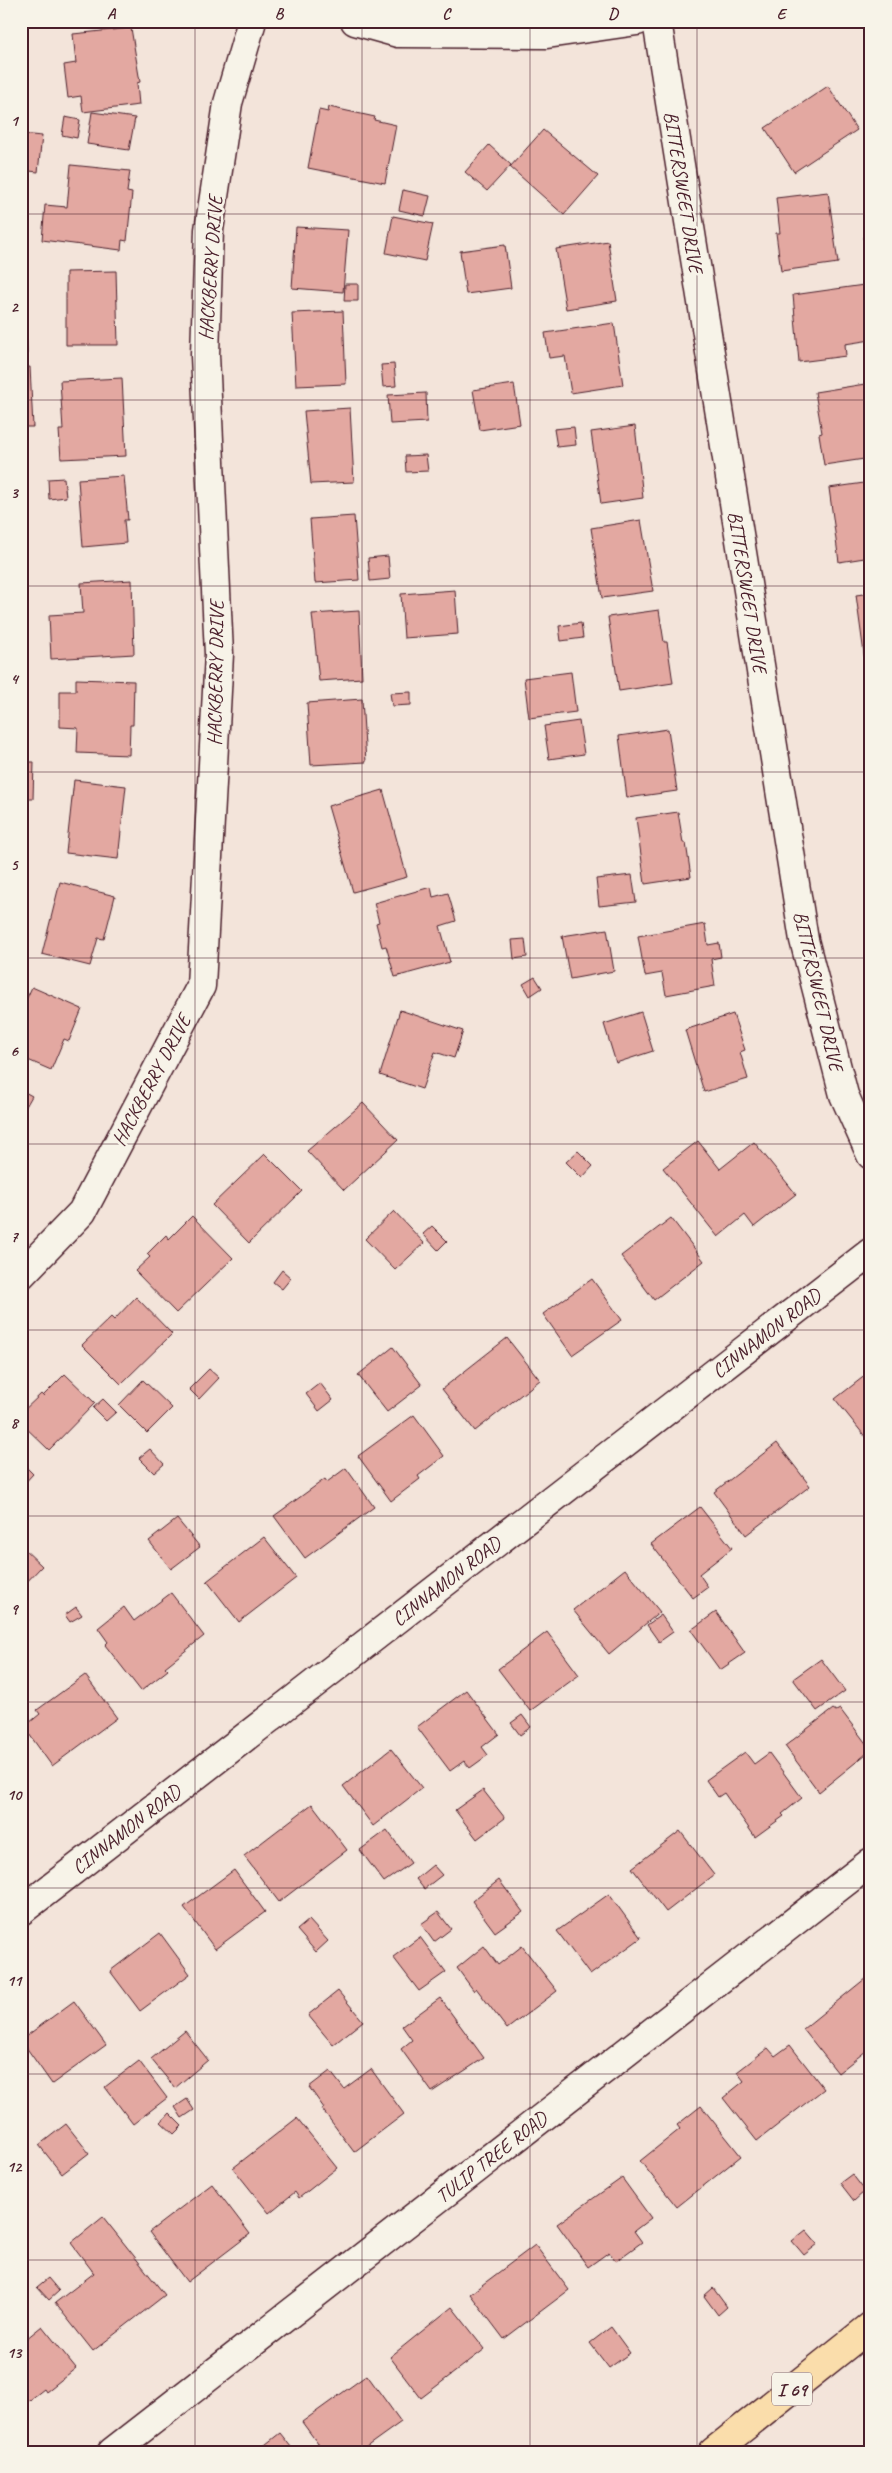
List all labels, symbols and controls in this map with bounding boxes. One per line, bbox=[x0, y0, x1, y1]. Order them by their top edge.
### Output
text: A bbox=[107, 4, 117, 24]
text: B bbox=[275, 4, 285, 24]
text: C bbox=[442, 4, 452, 24]
text: D bbox=[608, 4, 619, 24]
text: E bbox=[777, 4, 788, 24]
street label: BITTERSWEET DRIVE bbox=[658, 109, 709, 278]
text: 1 bbox=[10, 111, 19, 131]
street label: HACKBERRY DRIVE bbox=[193, 192, 228, 341]
text: 2 bbox=[10, 297, 19, 317]
text: 3 bbox=[10, 483, 19, 503]
street label: BITTERSWEET DRIVE bbox=[722, 509, 773, 678]
street label: HACKBERRY DRIVE bbox=[202, 597, 229, 746]
text: 4 bbox=[10, 669, 19, 689]
text: 5 bbox=[11, 855, 20, 875]
street label: BITTERSWEET DRIVE bbox=[788, 909, 850, 1076]
street label: HACKBERRY DRIVE bbox=[106, 1008, 198, 1150]
text: 6 bbox=[10, 1041, 19, 1061]
text: 7 bbox=[10, 1227, 19, 1247]
street label: CINNAMON ROAD bbox=[707, 1282, 827, 1384]
text: 8 bbox=[10, 1413, 19, 1433]
street label: CINNAMON ROAD bbox=[387, 1530, 507, 1632]
text: 9 bbox=[10, 1599, 19, 1619]
street label: CINNAMON ROAD bbox=[67, 1778, 187, 1880]
text: 10 bbox=[7, 1785, 23, 1805]
text: 11 bbox=[7, 1971, 23, 1991]
street label: TULIP TREE ROAD bbox=[431, 2105, 553, 2209]
text: 12 bbox=[7, 2157, 23, 2177]
text: 13 bbox=[7, 2343, 23, 2363]
road number: I 69 bbox=[772, 2372, 812, 2406]

